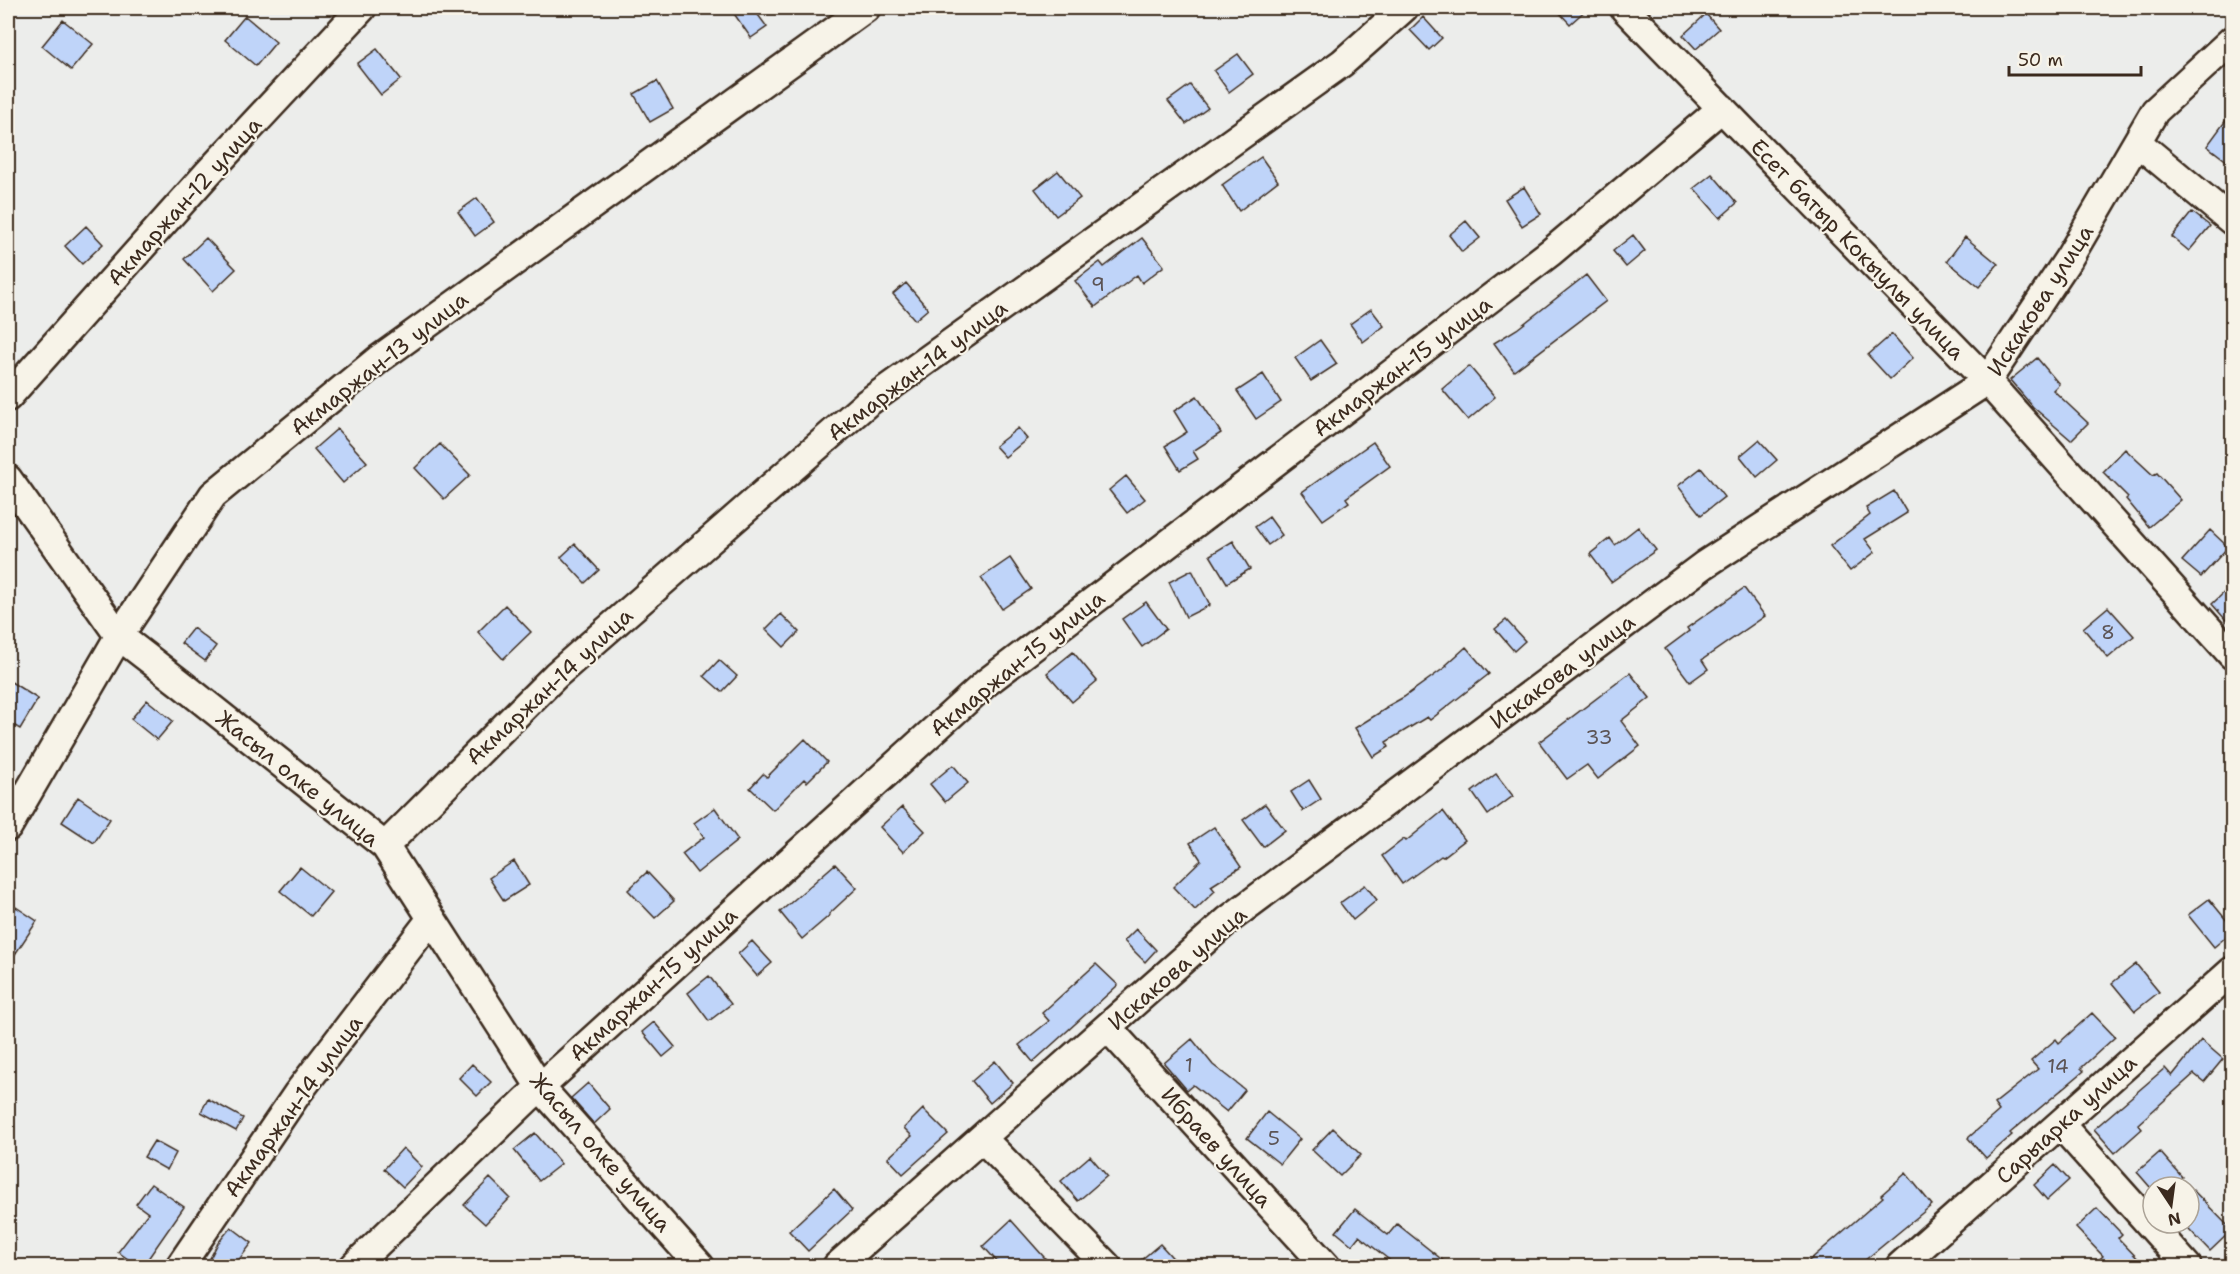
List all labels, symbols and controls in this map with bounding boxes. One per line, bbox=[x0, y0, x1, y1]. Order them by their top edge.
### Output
scale bar bbox=[2009, 39, 2141, 77]
text: 50 m bbox=[2018, 48, 2063, 72]
street label: Акмаржан-12 улица bbox=[101, 110, 268, 292]
street label: Есет батыр Кокыулы улица bbox=[1744, 133, 1971, 366]
street label: Искакова улица bbox=[1981, 219, 2100, 381]
house number: 9 bbox=[1091, 271, 1105, 297]
street label: Акмаржан-13 улица bbox=[284, 285, 474, 442]
street label: Акмаржан-15 улица bbox=[1307, 289, 1498, 443]
street label: Акмаржан-14 улица bbox=[821, 293, 1013, 448]
street label: Акмаржан-15 улица bbox=[924, 584, 1111, 743]
street label: Акмаржан-14 улица bbox=[460, 601, 639, 771]
street label: Искакова улица bbox=[1484, 607, 1641, 736]
house number: 8 bbox=[2101, 619, 2115, 645]
street label: Жасыл олке улица bbox=[210, 704, 386, 853]
house number: 33 bbox=[1586, 724, 1612, 750]
street label: Искакова улица bbox=[1102, 900, 1253, 1037]
street label: Акмаржан-15 улица bbox=[563, 901, 744, 1068]
street label: Акмаржан-14 улица bbox=[218, 1009, 369, 1203]
street label: Сарыарка улица bbox=[1990, 1048, 2143, 1190]
house number: 1 bbox=[1185, 1052, 1193, 1078]
house number: 14 bbox=[2047, 1053, 2069, 1079]
street label: Жасыл олке улица bbox=[523, 1067, 678, 1238]
street label: Ибраев улица bbox=[1155, 1081, 1279, 1214]
house number: 5 bbox=[1268, 1125, 1280, 1151]
north arrow bbox=[2141, 1175, 2201, 1235]
text: N bbox=[2166, 1207, 2183, 1231]

